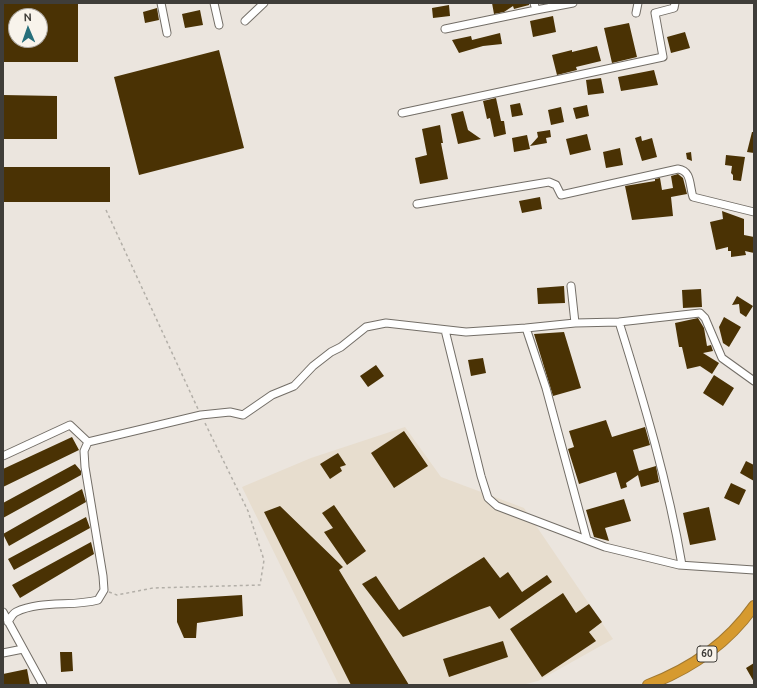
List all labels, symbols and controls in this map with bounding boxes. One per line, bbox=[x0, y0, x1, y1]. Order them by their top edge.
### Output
north arrow bbox=[8, 8, 48, 48]
text: N bbox=[23, 11, 32, 23]
road number: 60 bbox=[697, 646, 717, 662]

